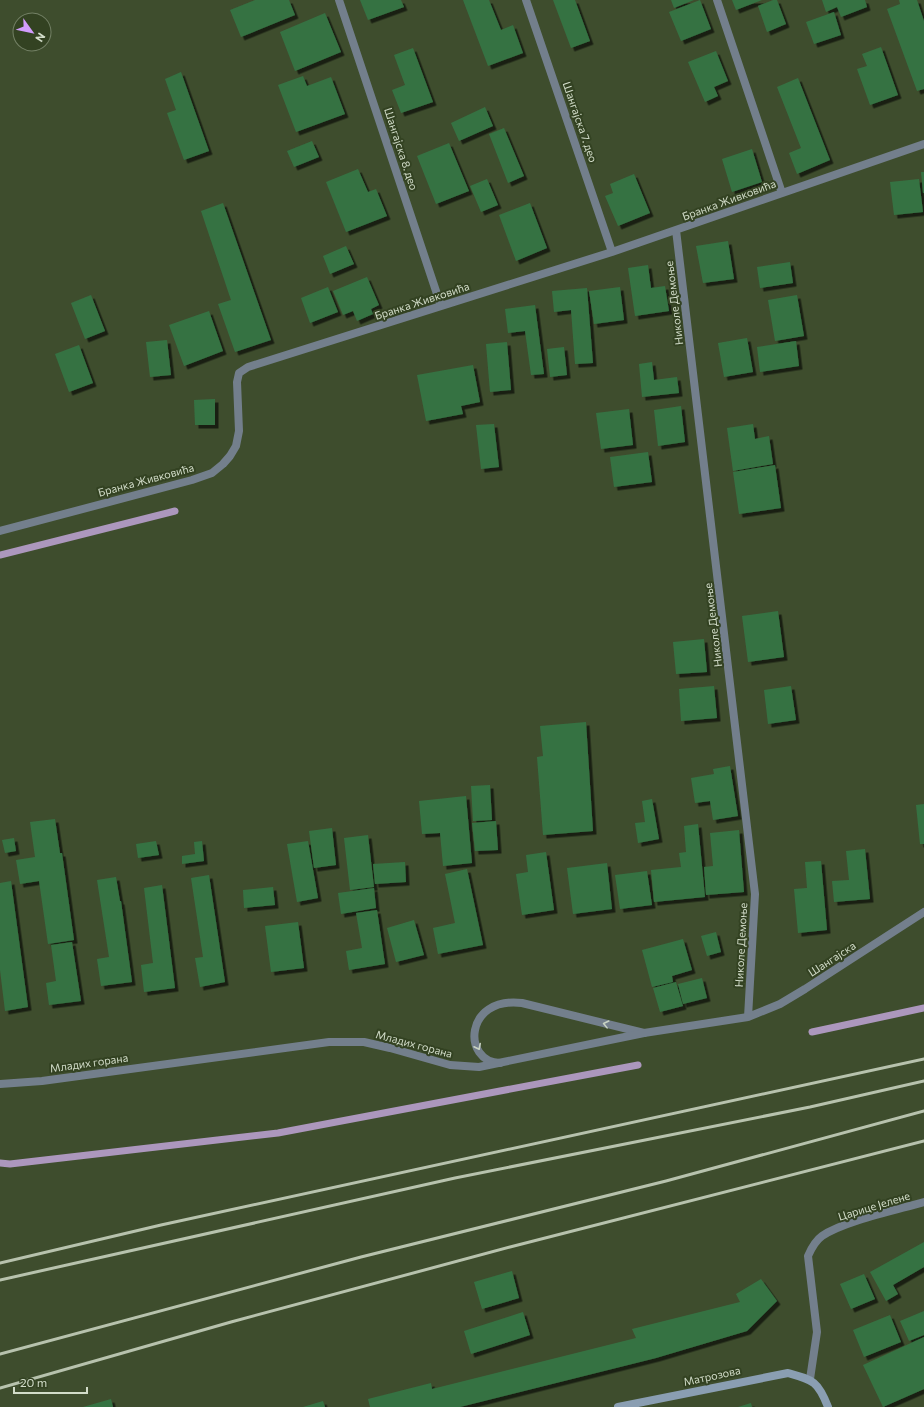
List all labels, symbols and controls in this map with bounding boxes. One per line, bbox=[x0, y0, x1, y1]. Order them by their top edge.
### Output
north arrow bbox=[12, 12, 52, 52]
text: N bbox=[33, 31, 49, 45]
street label: Шангајска 7. део bbox=[561, 80, 601, 164]
street label: Шангајска 8. део bbox=[382, 106, 421, 192]
street label: Бранка Живковића bbox=[680, 177, 777, 223]
street label: Николе Демоње bbox=[662, 260, 685, 346]
street label: Бранка Живковића bbox=[373, 279, 471, 322]
street label: Бранка Живковића bbox=[96, 460, 195, 499]
street label: Николе Демоње bbox=[701, 582, 724, 668]
street label: Николе Демоње bbox=[732, 902, 749, 988]
street label: Шангајска bbox=[806, 938, 858, 979]
one-way arrow bbox=[603, 1020, 610, 1029]
street label: Младих горана bbox=[374, 1027, 454, 1060]
one-way arrow bbox=[473, 1042, 481, 1050]
street label: Младих горана bbox=[49, 1051, 129, 1074]
street label: Царице Јелене bbox=[836, 1188, 912, 1224]
street label: Матрозова bbox=[682, 1363, 741, 1388]
scale bar bbox=[14, 1369, 87, 1395]
text: 20 m bbox=[20, 1375, 47, 1389]

